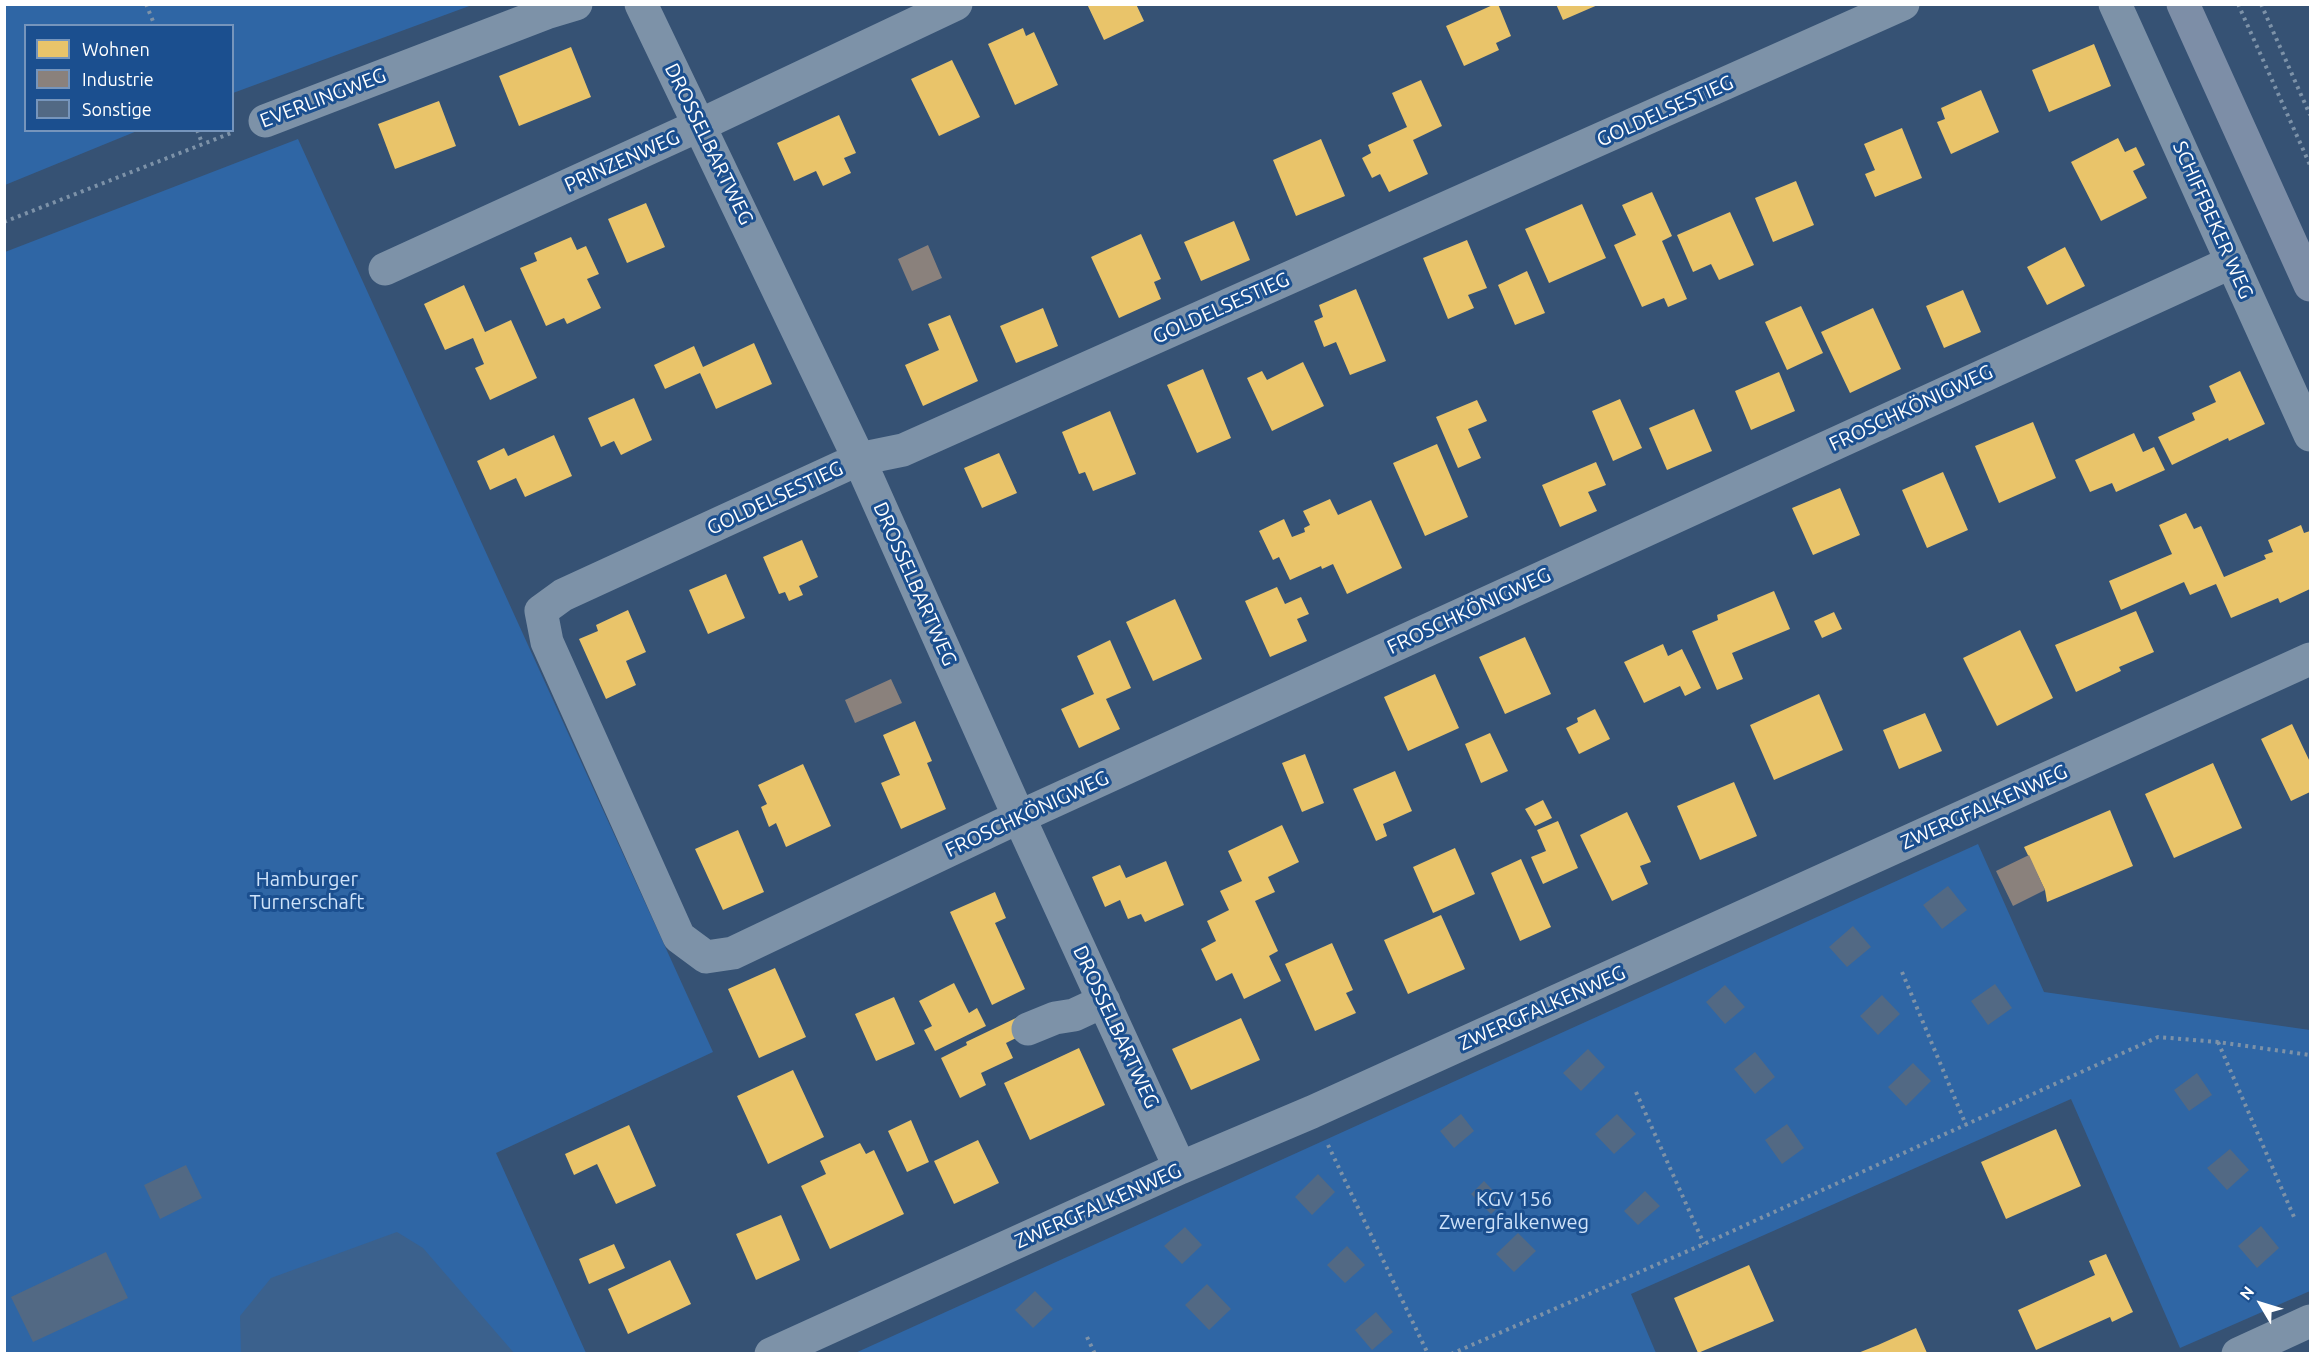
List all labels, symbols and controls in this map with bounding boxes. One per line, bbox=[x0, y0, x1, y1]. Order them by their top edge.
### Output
legend bbox=[24, 24, 234, 132]
text: Wohnen bbox=[82, 39, 150, 59]
street label: DROSSELBARTWEG bbox=[659, 59, 759, 229]
street label: EVERLINGWEG bbox=[257, 63, 389, 133]
text: Industrie bbox=[82, 69, 154, 89]
street label: GOLDELSESTIEG bbox=[1593, 70, 1737, 152]
text: Sonstige bbox=[82, 99, 152, 119]
street label: PRINZENWEG bbox=[561, 125, 683, 197]
street label: SCHIFFBEKER WEG bbox=[2167, 138, 2259, 302]
street label: GOLDELSESTIEG bbox=[1149, 267, 1293, 349]
street label: FROSCHKÖNIGWEG bbox=[1825, 360, 1997, 456]
street label: GOLDELSESTIEG bbox=[703, 456, 847, 540]
street label: DROSSELBARTWEG bbox=[868, 498, 962, 670]
street label: FROSCHKÖNIGWEG bbox=[1383, 563, 1555, 659]
street label: ZWERGFALKENWEG bbox=[1897, 759, 2071, 855]
street label: FROSCHKÖNIGWEG bbox=[941, 766, 1113, 862]
park label: Hamburger Turnerschaft bbox=[250, 867, 364, 914]
street label: DROSSELBARTWEG bbox=[1068, 942, 1164, 1112]
street label: ZWERGFALKENWEG bbox=[1455, 960, 1629, 1056]
street label: ZWERGFALKENWEG bbox=[1011, 1158, 1185, 1254]
park label: KGV 156 Zwergfalkenweg bbox=[1439, 1187, 1589, 1234]
north arrow bbox=[2231, 1274, 2291, 1334]
text: N bbox=[2236, 1283, 2258, 1303]

